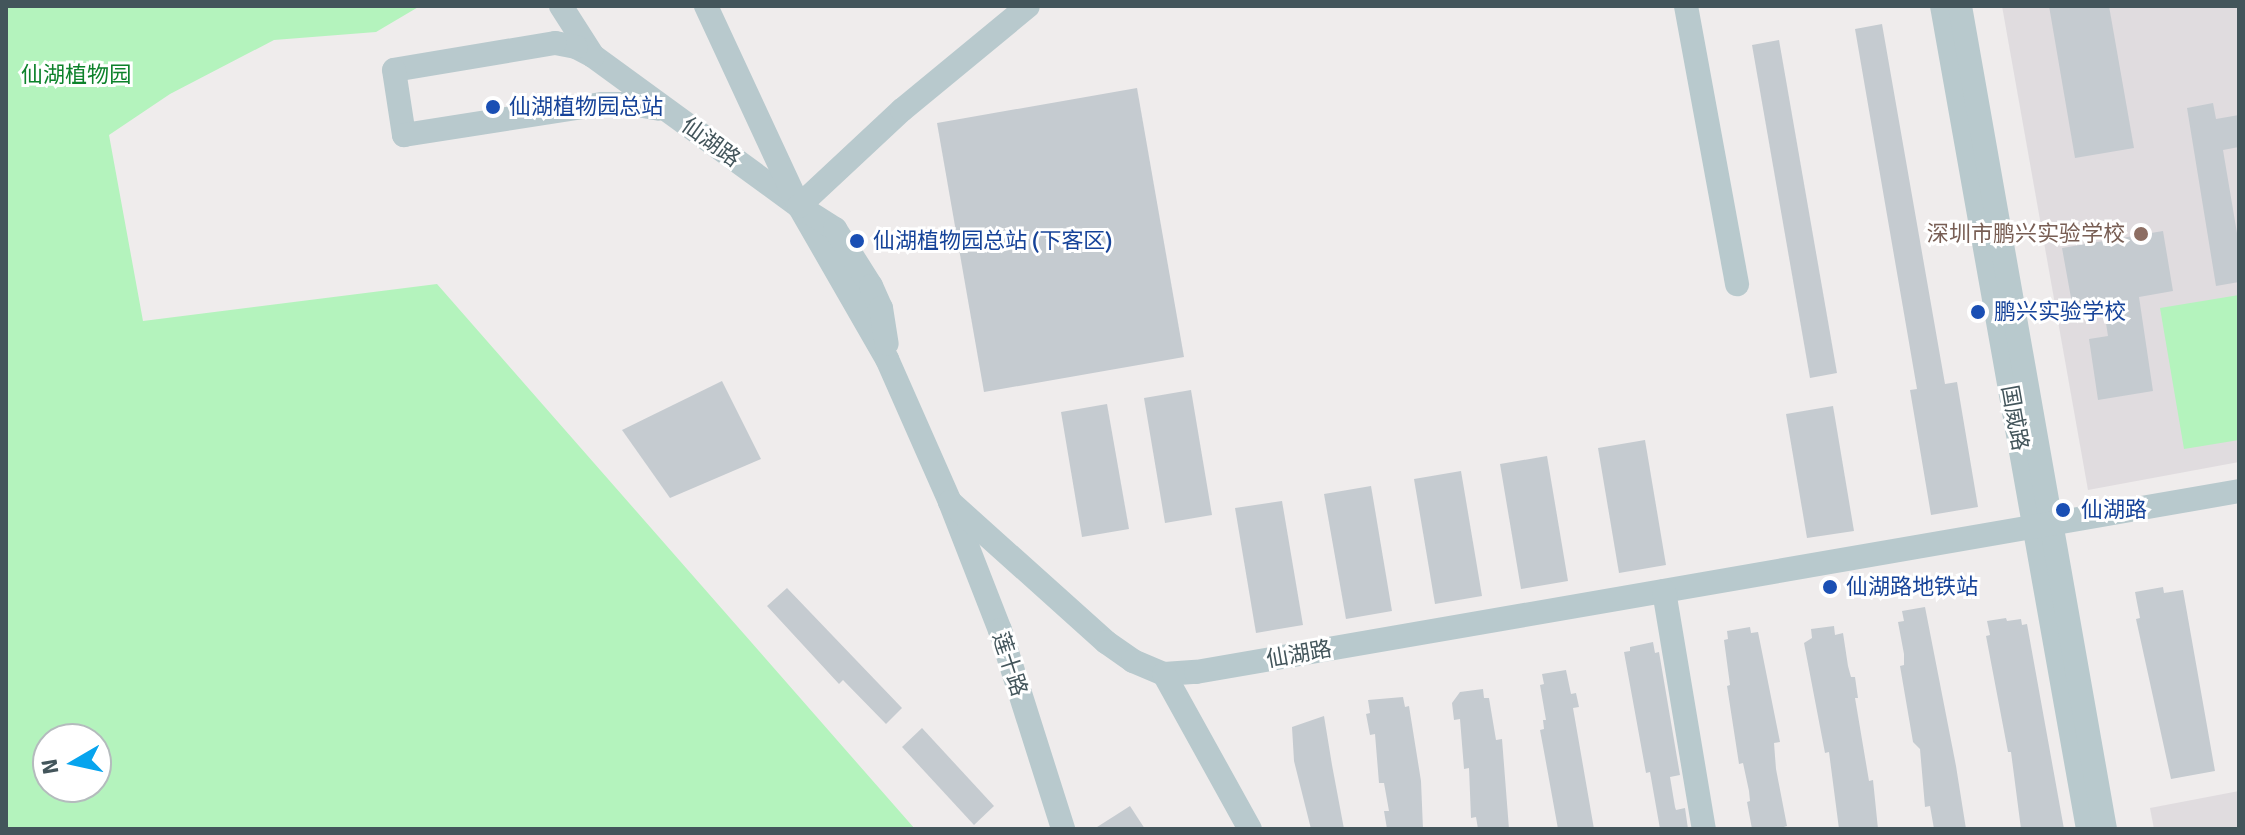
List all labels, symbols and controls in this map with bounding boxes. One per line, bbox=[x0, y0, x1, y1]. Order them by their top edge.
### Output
park label: 仙湖植物园 bbox=[21, 62, 131, 88]
place label: 仙湖植物园总站 bbox=[509, 94, 663, 120]
marker: 仙湖植物园总站 bbox=[484, 98, 502, 116]
street label: 仙湖路 bbox=[677, 112, 745, 172]
place label: 深圳市鹏兴实验学校 bbox=[1927, 221, 2125, 247]
marker: 深圳市鹏兴实验学校 bbox=[2132, 225, 2150, 243]
place label: 仙湖植物园总站 (下客区) bbox=[873, 228, 1112, 254]
marker: 仙湖植物园总站 (下客区) bbox=[848, 232, 866, 250]
place label: 鹏兴实验学校 bbox=[1994, 299, 2126, 325]
marker: 鹏兴实验学校 bbox=[1969, 303, 1987, 321]
street label: 国威路 bbox=[1996, 383, 2034, 453]
place label: 仙湖路 bbox=[2081, 497, 2147, 523]
marker: 仙湖路 bbox=[2052, 499, 2074, 521]
place label: 仙湖路地铁站 bbox=[1846, 574, 1978, 600]
marker: 仙湖路地铁站 bbox=[1821, 578, 1839, 596]
street label: 莲十路 bbox=[987, 629, 1033, 699]
street label: 仙湖路 bbox=[1264, 635, 1334, 673]
north arrow bbox=[32, 723, 112, 803]
text: N bbox=[35, 757, 64, 776]

